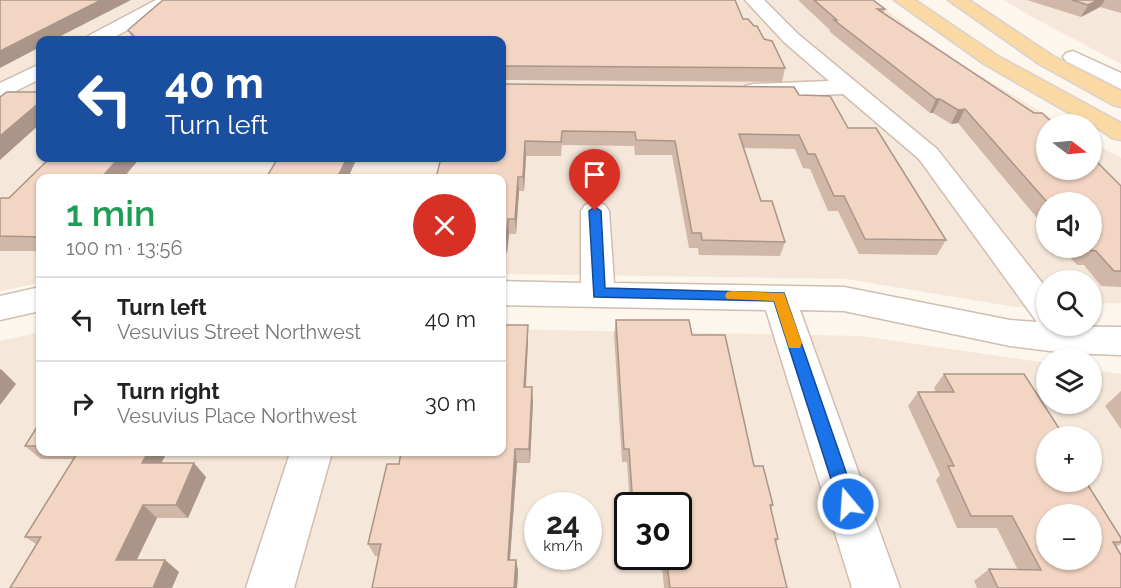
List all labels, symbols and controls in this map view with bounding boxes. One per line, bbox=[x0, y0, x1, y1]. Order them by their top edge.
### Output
text: 40 m bbox=[165, 59, 264, 108]
icon: left bbox=[66, 60, 144, 138]
text: Turn left bbox=[165, 109, 268, 140]
north arrow bbox=[1036, 114, 1102, 180]
map controls bbox=[1036, 114, 1102, 570]
pin bbox=[569, 149, 620, 211]
icon: arrive bbox=[578, 158, 611, 191]
text: 1 min bbox=[66, 192, 155, 234]
button: sound bbox=[1036, 192, 1102, 258]
button: close bbox=[413, 194, 476, 257]
text: 100 m · 13:56 bbox=[66, 236, 182, 260]
button: search bbox=[1036, 270, 1102, 336]
text: Turn left bbox=[117, 294, 207, 320]
icon: left bbox=[66, 303, 99, 336]
text: 40 m bbox=[425, 306, 476, 332]
text: Vesuvius Street Northwest bbox=[117, 320, 361, 344]
button: layers bbox=[1036, 348, 1102, 414]
text: Turn right bbox=[117, 378, 220, 404]
icon: right bbox=[66, 387, 99, 420]
text: 30 m bbox=[425, 390, 476, 416]
text: Vesuvius Place Northwest bbox=[117, 404, 357, 428]
button: + bbox=[1036, 426, 1102, 492]
position arrow bbox=[816, 472, 880, 536]
speed limit sign: 30 bbox=[614, 492, 692, 570]
button: − bbox=[1036, 504, 1102, 570]
text: 24 bbox=[546, 506, 580, 541]
text: km/h bbox=[543, 537, 583, 555]

